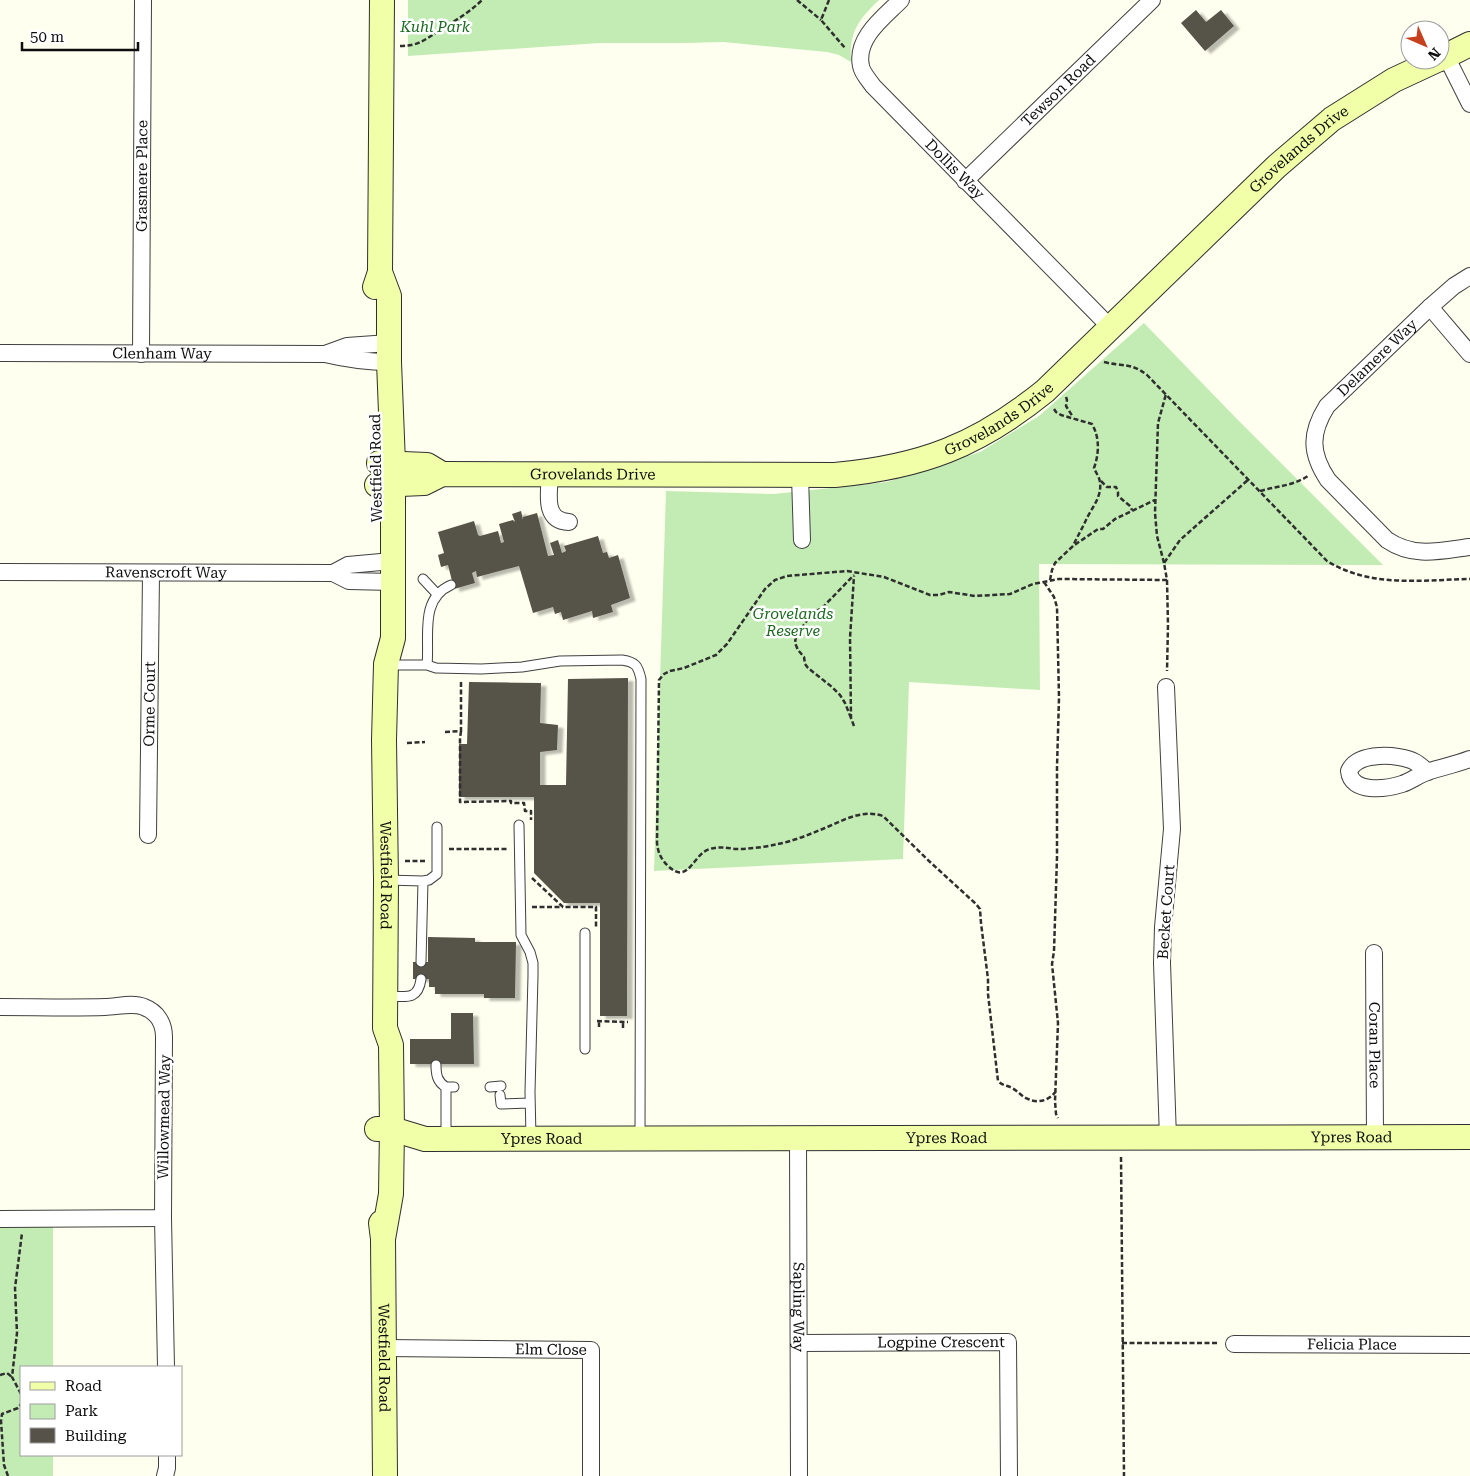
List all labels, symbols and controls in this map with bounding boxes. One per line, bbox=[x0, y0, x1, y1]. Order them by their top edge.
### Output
park label: Kuhl Park bbox=[399, 18, 471, 36]
scale bar bbox=[22, 20, 139, 52]
north arrow bbox=[1400, 20, 1450, 70]
text: 50 m bbox=[30, 28, 65, 46]
text: N bbox=[1425, 45, 1444, 64]
street label: Tewson Road bbox=[1018, 50, 1099, 130]
street label: Grovelands Drive bbox=[1245, 102, 1352, 197]
street label: Grasmere Place bbox=[133, 120, 151, 232]
street label: Dollis Way bbox=[921, 135, 988, 203]
street label: Delamere Way bbox=[1334, 315, 1421, 400]
street label: Clenham Way bbox=[112, 344, 212, 363]
street label: Grovelands Drive bbox=[942, 379, 1057, 460]
street label: Westfield Road bbox=[366, 413, 386, 522]
street label: Grovelands Drive bbox=[530, 465, 656, 484]
street label: Ravenscroft Way bbox=[105, 563, 227, 582]
park label: Grovelands Reserve bbox=[753, 605, 833, 640]
street label: Orme Court bbox=[140, 661, 159, 747]
street label: Westfield Road bbox=[376, 821, 395, 930]
street label: Becket Court bbox=[1154, 864, 1178, 960]
street label: Coran Place bbox=[1365, 1002, 1384, 1088]
street label: Willowmead Way bbox=[154, 1054, 174, 1180]
street label: Ypres Road bbox=[1311, 1128, 1393, 1146]
street label: Ypres Road bbox=[906, 1129, 988, 1147]
street label: Ypres Road bbox=[501, 1130, 583, 1148]
street label: Sapling Way bbox=[789, 1262, 808, 1352]
street label: Westfield Road bbox=[375, 1303, 393, 1413]
street label: Logpine Crescent bbox=[877, 1333, 1005, 1352]
street label: Felicia Place bbox=[1307, 1335, 1397, 1354]
street label: Elm Close bbox=[515, 1340, 587, 1359]
legend bbox=[20, 1366, 182, 1456]
text: Road bbox=[65, 1377, 102, 1395]
text: Park bbox=[65, 1402, 99, 1420]
text: Building bbox=[65, 1427, 127, 1445]

